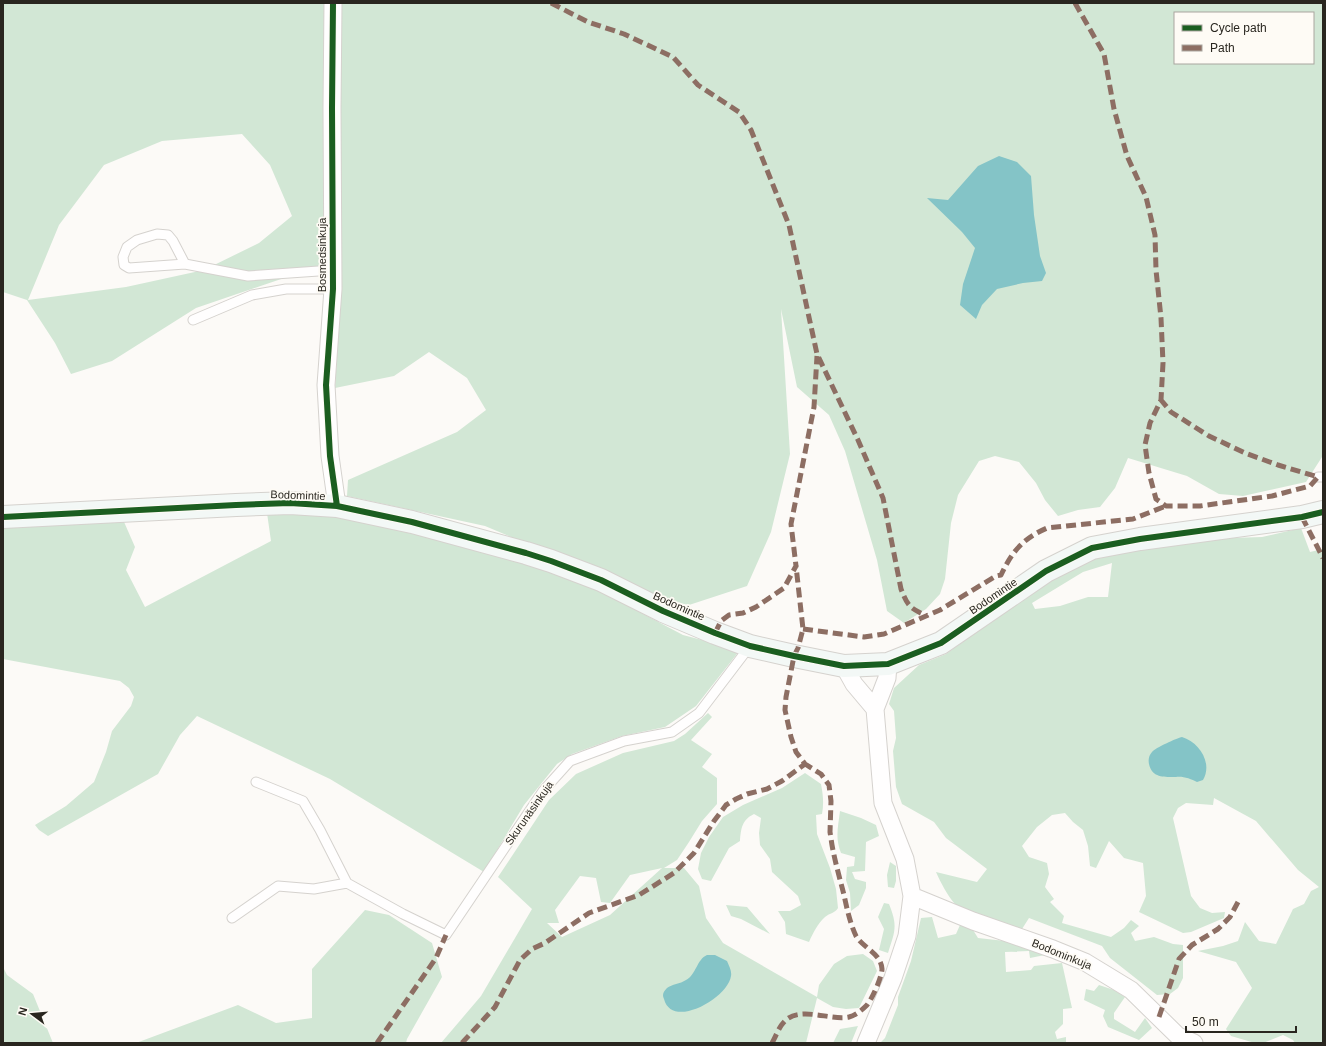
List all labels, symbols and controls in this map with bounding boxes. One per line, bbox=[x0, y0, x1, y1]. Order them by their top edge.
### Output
legend bbox=[1174, 12, 1314, 64]
text: Cycle path bbox=[1210, 21, 1267, 35]
text: Path bbox=[1210, 41, 1235, 55]
street label: Bosmedsinkuja bbox=[316, 217, 328, 292]
street label: Bodomintie bbox=[270, 488, 326, 502]
street label: Bodomintie bbox=[967, 576, 1019, 616]
street label: Bodomintie bbox=[651, 589, 707, 623]
street label: Skurunäsinkuja bbox=[503, 778, 556, 847]
street label: Bodominkuja bbox=[1030, 937, 1095, 972]
north arrow bbox=[12, 994, 52, 1034]
text: N bbox=[16, 1006, 29, 1017]
scale bar bbox=[1186, 1008, 1296, 1034]
text: 50 m bbox=[1192, 1015, 1219, 1029]

